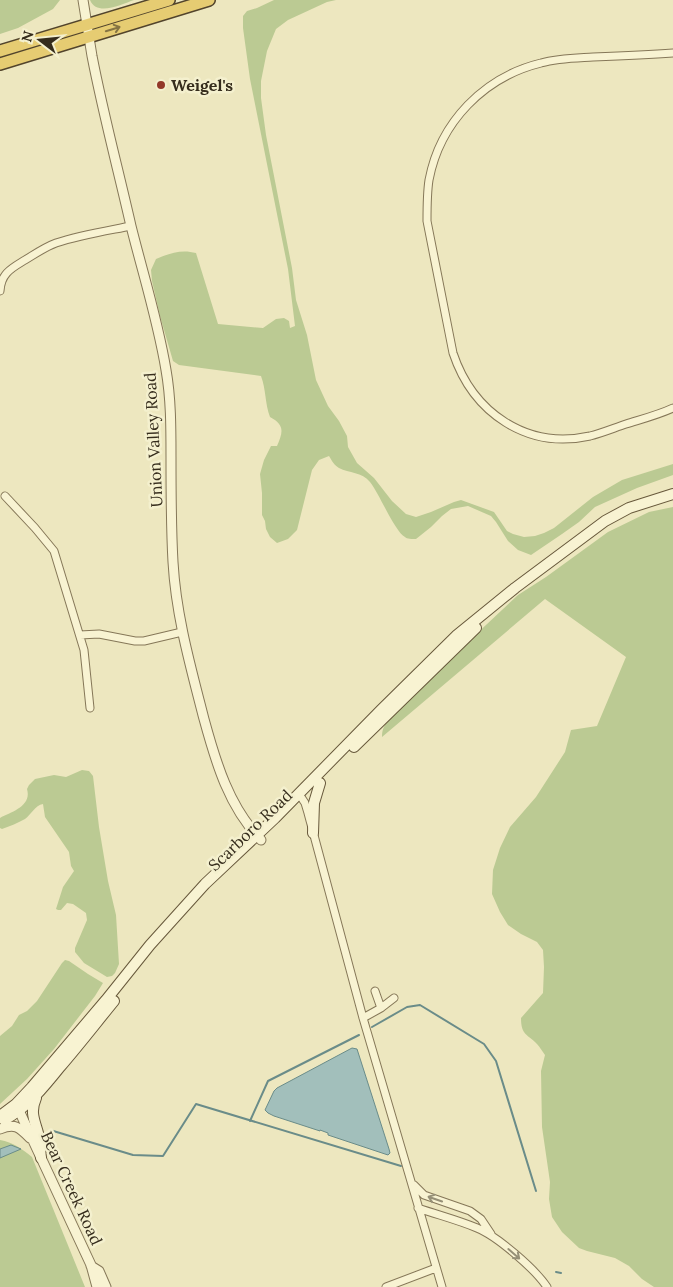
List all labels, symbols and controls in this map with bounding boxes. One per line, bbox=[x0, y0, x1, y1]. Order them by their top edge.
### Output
north arrow bbox=[15, 15, 65, 65]
one-way arrow bbox=[105, 24, 121, 33]
text: N bbox=[17, 29, 38, 44]
place label: Weigel's bbox=[171, 75, 233, 95]
marker: Weigel's bbox=[155, 79, 167, 91]
street label: Union Valley Road bbox=[139, 372, 167, 508]
street label: Scarboro Road bbox=[204, 785, 296, 875]
street label: Bear Creek Road bbox=[37, 1128, 107, 1248]
one-way arrow bbox=[427, 1194, 443, 1203]
one-way arrow bbox=[507, 1248, 520, 1259]

